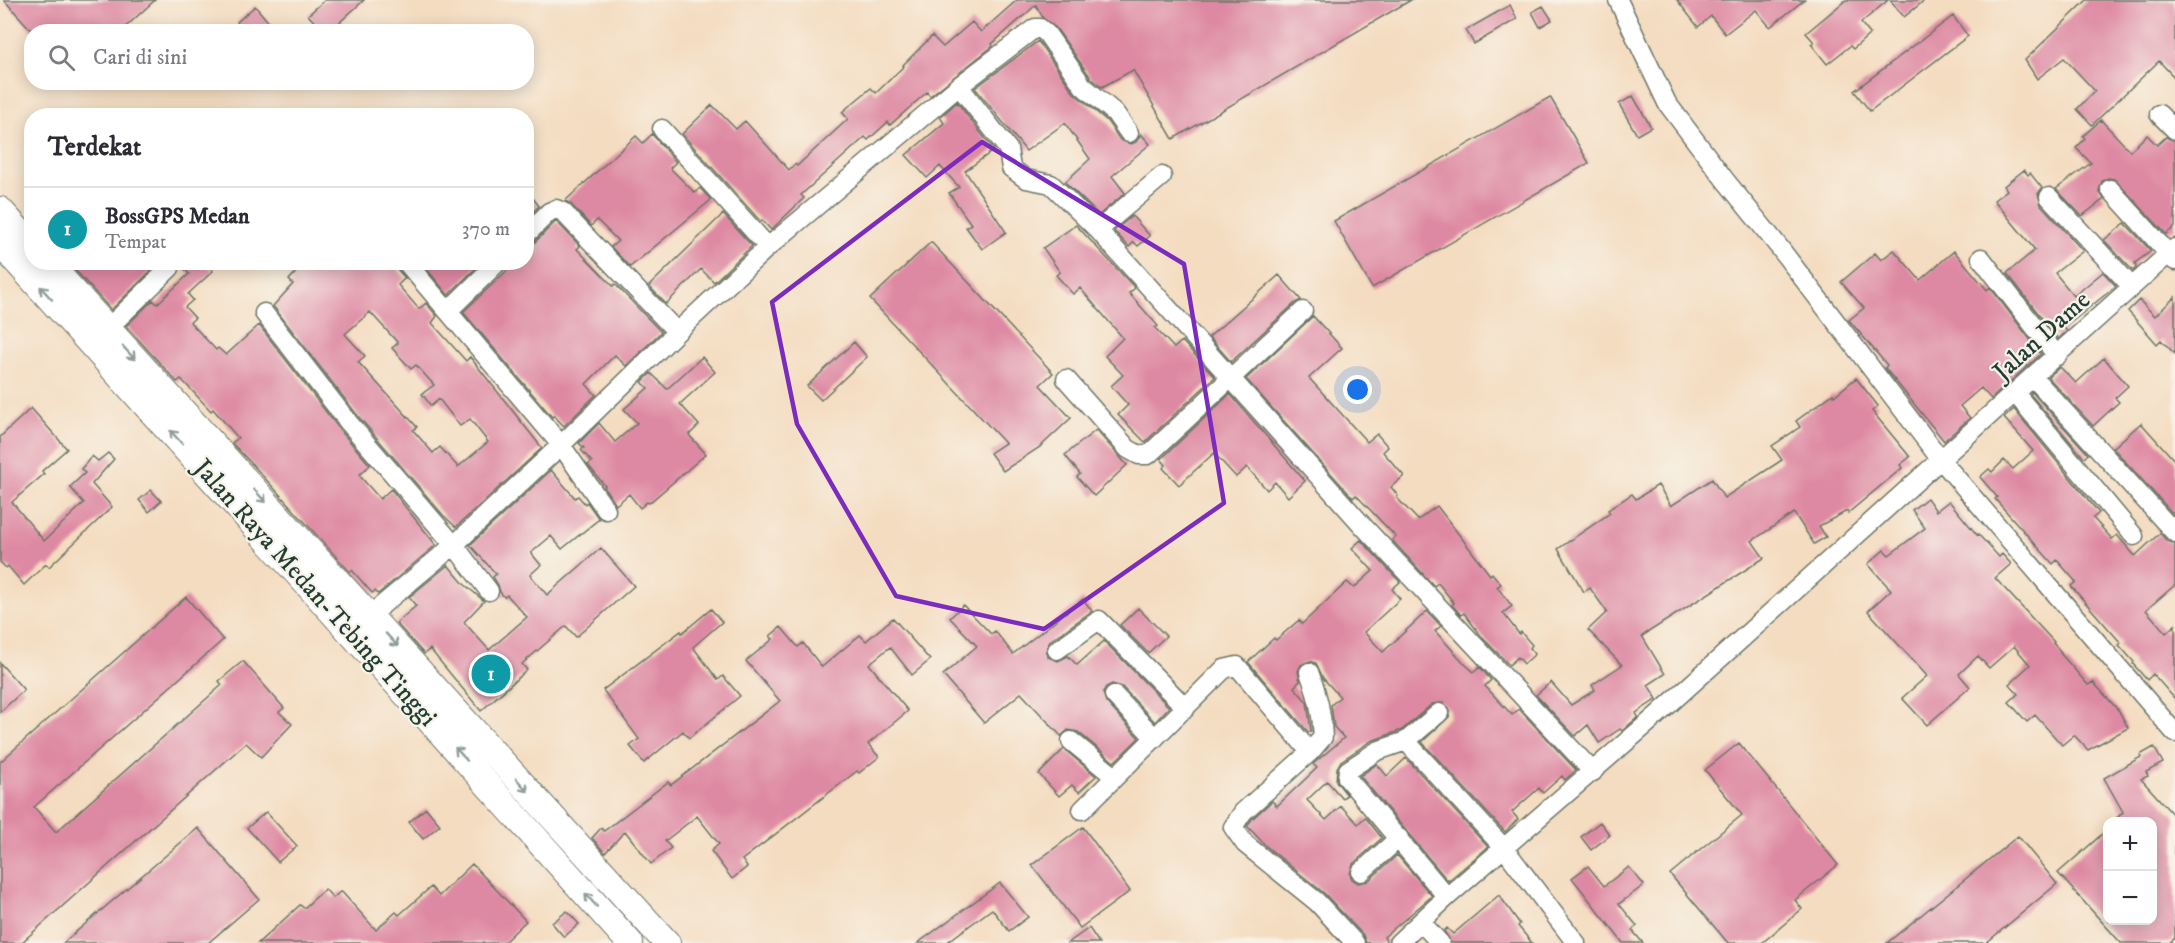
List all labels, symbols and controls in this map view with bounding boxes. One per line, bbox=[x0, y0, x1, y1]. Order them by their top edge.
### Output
search box bbox=[24, 24, 534, 90]
icon: search bbox=[45, 41, 78, 74]
text: Cari di sini bbox=[93, 44, 187, 71]
text: Terdekat bbox=[48, 131, 141, 164]
text: BossGPS Medan bbox=[105, 203, 249, 230]
text: 1 bbox=[64, 217, 71, 242]
text: 370 m bbox=[462, 217, 510, 242]
text: Tempat bbox=[105, 230, 166, 255]
street label: Jalan Dame bbox=[1985, 284, 2097, 390]
one-way arrow bbox=[39, 286, 53, 301]
one-way arrow bbox=[122, 345, 136, 360]
your location bbox=[1343, 375, 1372, 404]
one-way arrow bbox=[169, 430, 183, 445]
street label: Jalan Raya Medan-Tebing Tinggi bbox=[185, 451, 444, 734]
one-way arrow bbox=[253, 488, 267, 503]
one-way arrow bbox=[385, 633, 399, 648]
pin: 1 bbox=[472, 652, 510, 696]
one-way arrow bbox=[454, 747, 468, 762]
one-way arrow bbox=[515, 778, 529, 793]
map controls bbox=[2103, 817, 2157, 925]
button: + bbox=[2103, 817, 2157, 871]
button: − bbox=[2103, 871, 2157, 925]
one-way arrow bbox=[584, 892, 598, 907]

